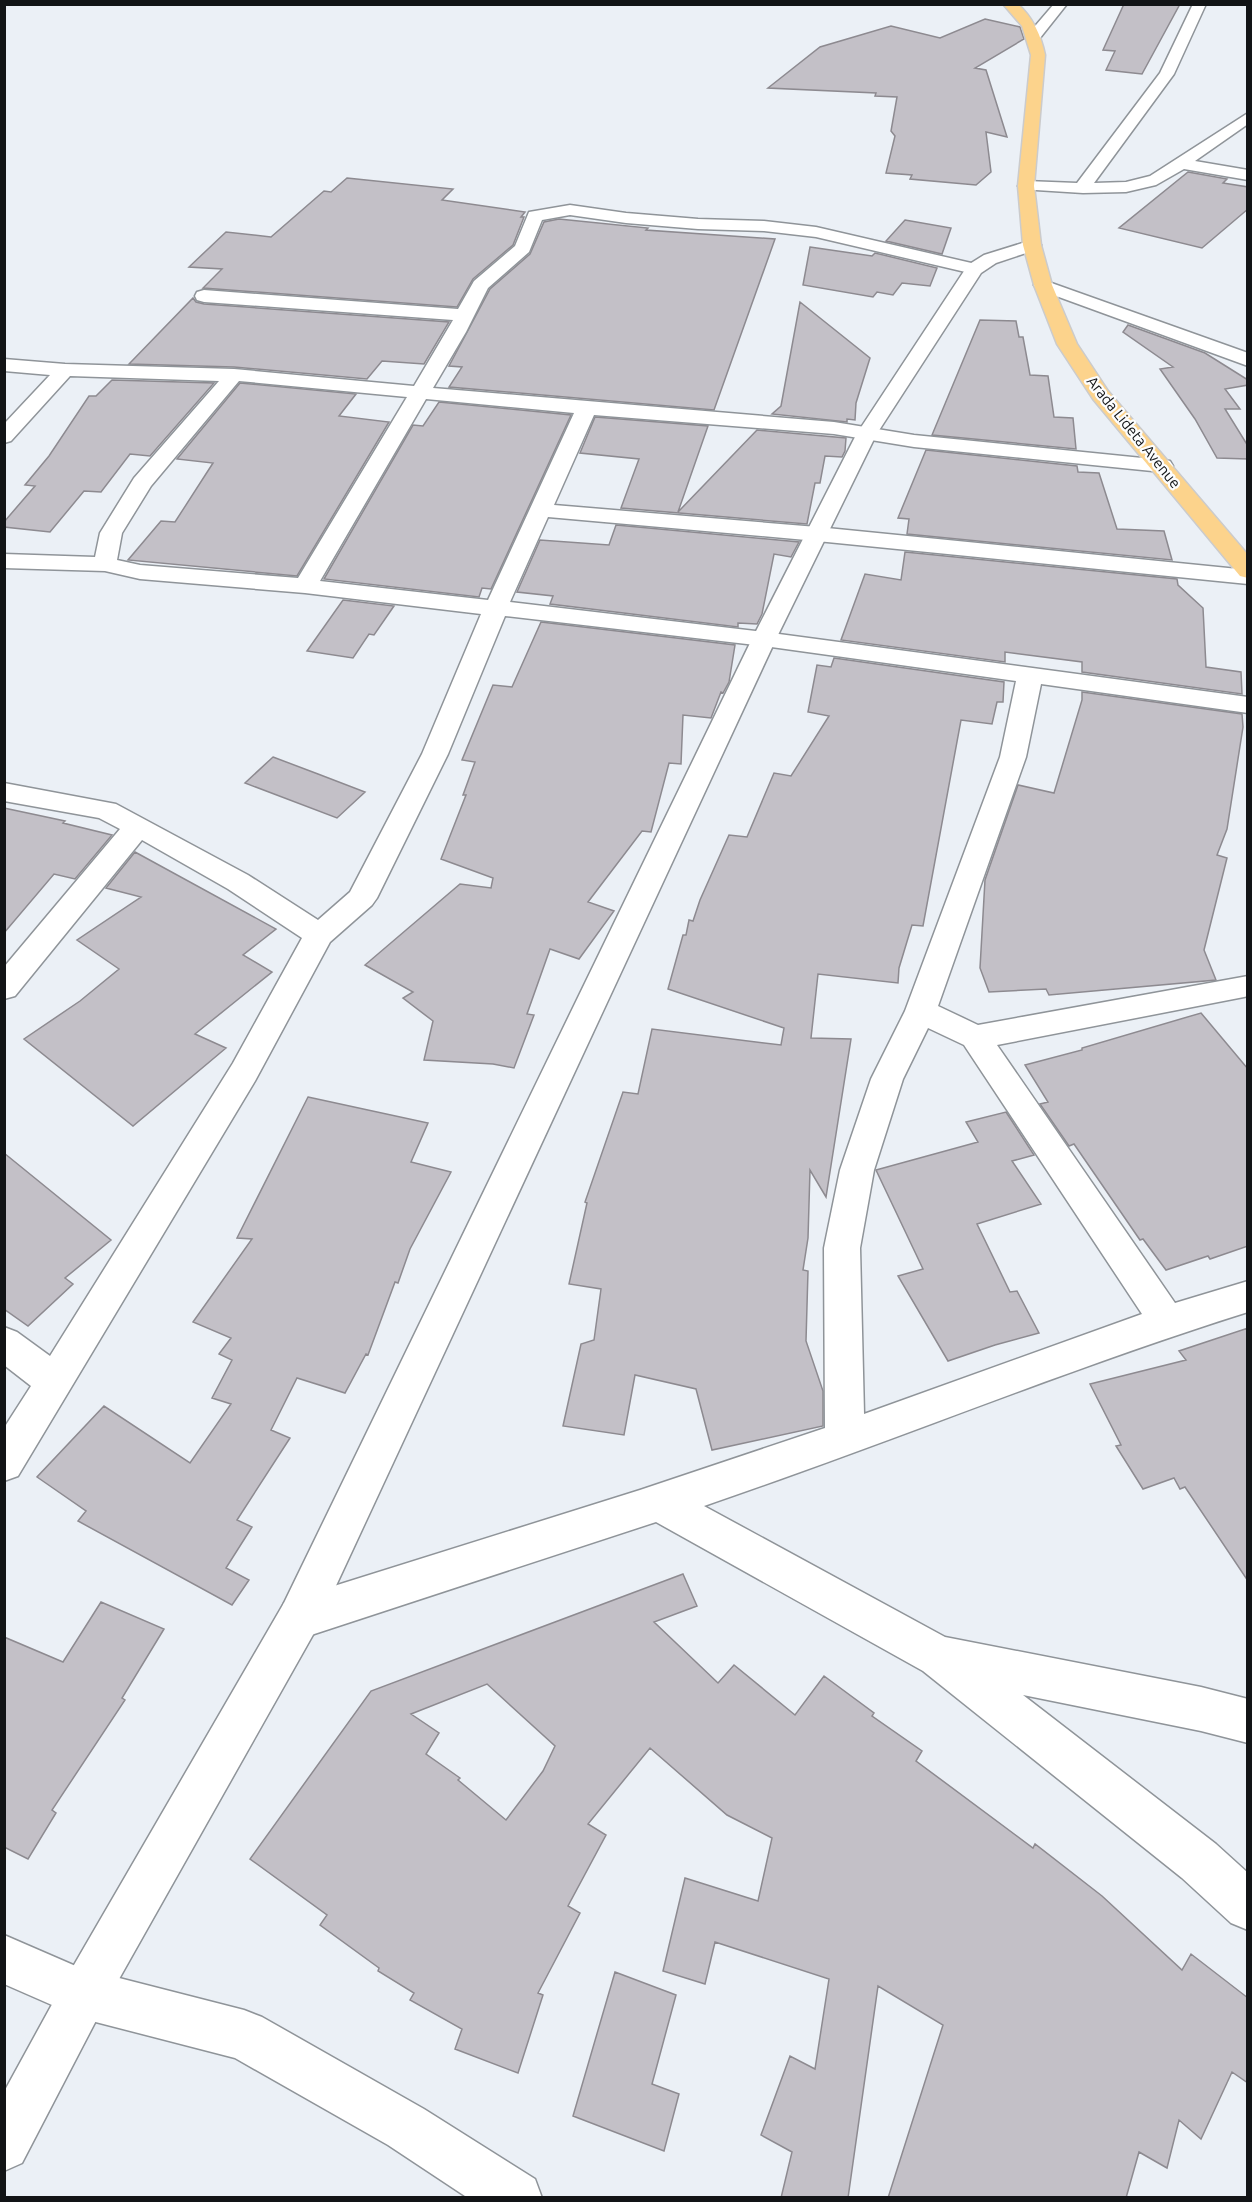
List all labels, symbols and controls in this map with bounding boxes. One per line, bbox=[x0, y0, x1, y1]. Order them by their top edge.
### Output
street label: Arada Lideta Avenue bbox=[1084, 373, 1184, 491]

